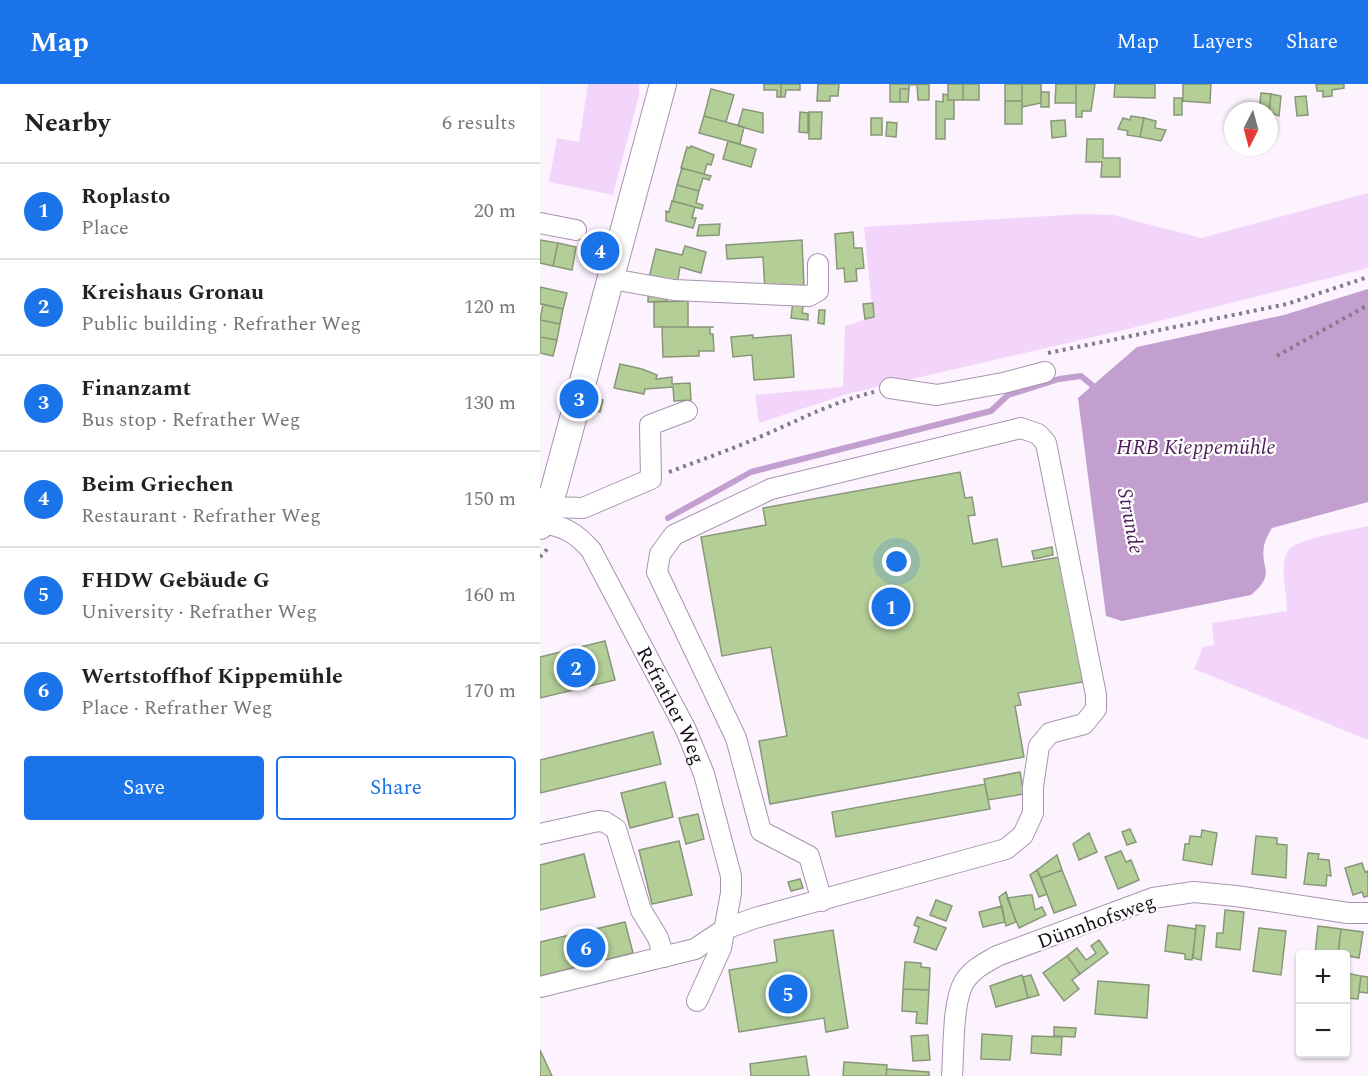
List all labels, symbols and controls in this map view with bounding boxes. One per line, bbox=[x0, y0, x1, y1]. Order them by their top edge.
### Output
text: Map bbox=[30, 21, 89, 64]
text: Map bbox=[1117, 26, 1159, 58]
text: Layers bbox=[1192, 26, 1253, 58]
text: Share bbox=[1286, 26, 1338, 58]
north arrow bbox=[1224, 102, 1278, 156]
text: Nearby bbox=[24, 103, 110, 143]
text: 6 results bbox=[442, 108, 516, 138]
text: Roplasto bbox=[81, 180, 170, 213]
text: 1 bbox=[38, 196, 49, 226]
text: 20 m bbox=[474, 196, 516, 226]
text: Place bbox=[81, 213, 129, 243]
pin: 4 bbox=[580, 228, 620, 274]
text: Kreishaus Gronau bbox=[81, 276, 264, 309]
text: 2 bbox=[38, 292, 49, 322]
text: 120 m bbox=[464, 292, 516, 322]
text: Public building · Refrather Weg bbox=[81, 309, 361, 339]
text: Finanzamt bbox=[81, 372, 191, 405]
pin: 3 bbox=[560, 376, 598, 422]
text: 3 bbox=[38, 388, 49, 418]
text: 130 m bbox=[464, 388, 516, 418]
text: Bus stop · Refrather Weg bbox=[81, 405, 301, 435]
water label: HRB Kieppemühle bbox=[1116, 432, 1276, 464]
text: Beim Griechen bbox=[81, 468, 234, 501]
text: 4 bbox=[38, 484, 49, 514]
text: 150 m bbox=[464, 484, 516, 514]
water label: Strunde bbox=[1108, 486, 1152, 557]
text: Restaurant · Refrather Weg bbox=[81, 501, 321, 531]
your location bbox=[882, 547, 911, 576]
text: FHDW Gebäude G bbox=[81, 564, 270, 597]
text: 5 bbox=[38, 580, 49, 610]
text: 160 m bbox=[464, 580, 516, 610]
pin: 1 bbox=[872, 584, 910, 630]
text: University · Refrather Weg bbox=[81, 597, 317, 627]
street label: Refrather Weg bbox=[628, 641, 712, 769]
pin: 2 bbox=[556, 646, 596, 690]
text: Wertstoffhof Kippemühle bbox=[81, 660, 343, 693]
text: 6 bbox=[38, 676, 49, 706]
text: 170 m bbox=[464, 676, 516, 706]
text: Place · Refrather Weg bbox=[81, 693, 273, 723]
button: Save bbox=[24, 756, 264, 820]
button: Share bbox=[276, 756, 516, 820]
street label: Dünnhofsweg bbox=[1033, 887, 1160, 957]
pin: 6 bbox=[566, 926, 606, 970]
map controls bbox=[1296, 950, 1350, 1058]
button: + bbox=[1296, 950, 1350, 1004]
pin: 5 bbox=[768, 972, 808, 1016]
button: − bbox=[1296, 1004, 1350, 1058]

